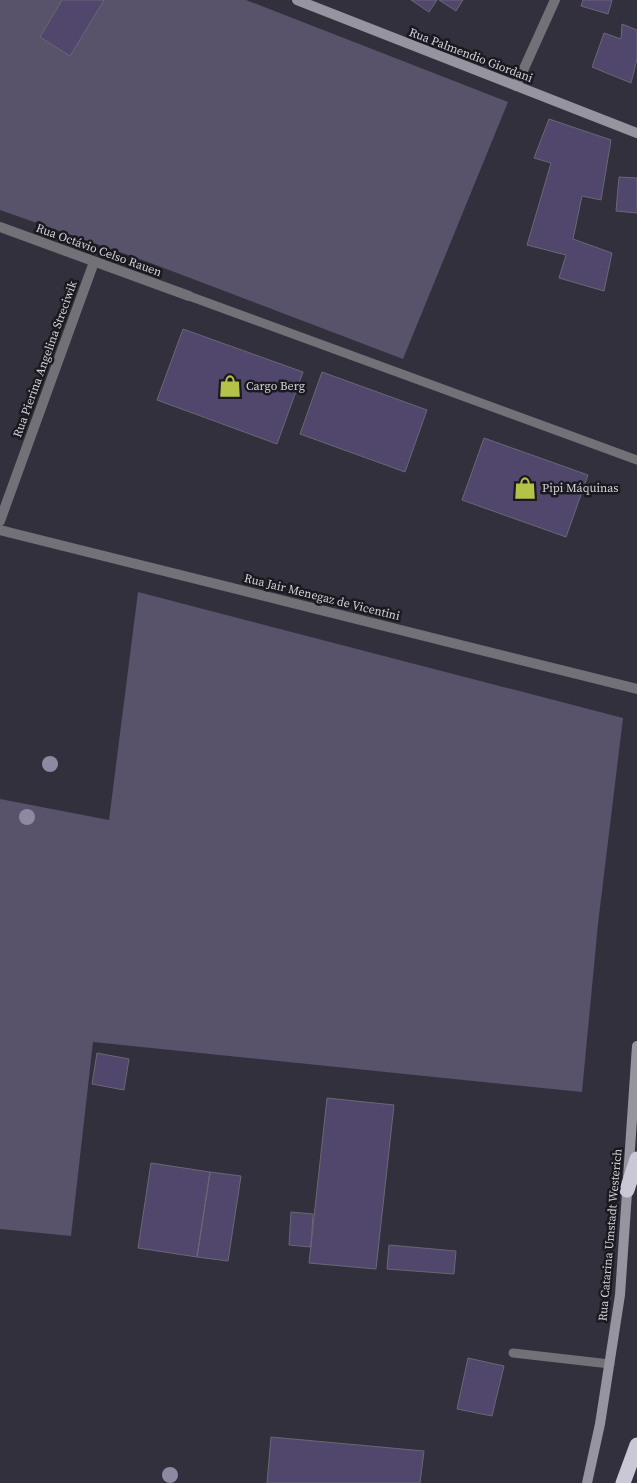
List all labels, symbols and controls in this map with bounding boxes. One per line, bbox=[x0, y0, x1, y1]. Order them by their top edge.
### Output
street label: Rua Palmendio Giordani bbox=[407, 24, 535, 86]
street label: Rua Octávio Celso Rauen bbox=[34, 220, 164, 280]
street label: Rua Pierina Angelina Streciwik bbox=[9, 278, 81, 440]
shop icon: Cargo Berg bbox=[217, 373, 243, 399]
place label: Cargo Berg bbox=[246, 378, 305, 394]
shop icon: Pipi Máquinas bbox=[512, 475, 538, 501]
place label: Pipi Máquinas bbox=[542, 480, 619, 496]
street label: Rua Jair Menegaz de Vicentini bbox=[242, 570, 402, 624]
street label: Rua Catarina Umstadt Westerich bbox=[594, 1148, 626, 1322]

